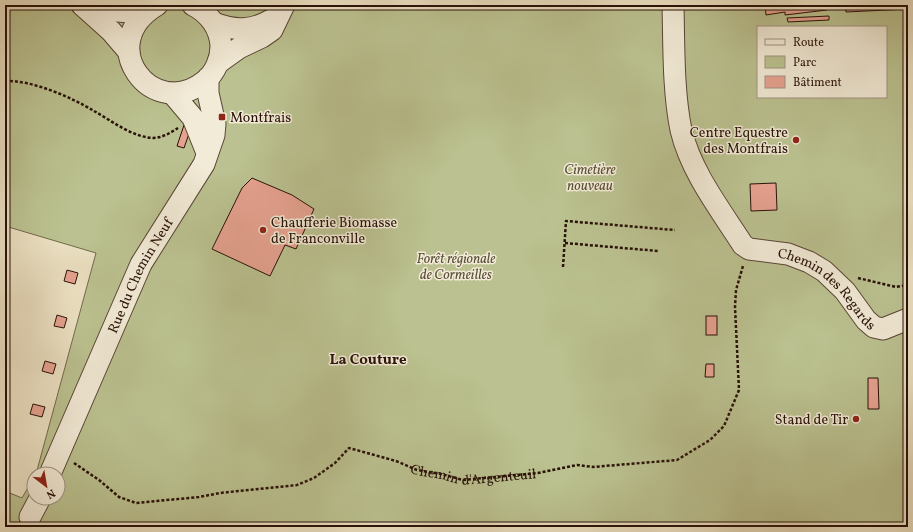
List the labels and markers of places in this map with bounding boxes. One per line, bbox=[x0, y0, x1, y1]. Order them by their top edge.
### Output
place label: Montfrais bbox=[230, 109, 291, 128]
marker: Montfrais bbox=[217, 112, 227, 122]
place label: Centre Equestre des Montfrais bbox=[690, 124, 788, 159]
marker: Centre Equestre des Montfrais bbox=[791, 135, 801, 145]
place label: Chaufferie Biomasse de Franconville bbox=[271, 214, 398, 249]
marker: Chaufferie Biomasse de Franconville bbox=[258, 225, 268, 235]
place label: Stand de Tir bbox=[775, 411, 848, 430]
marker: Stand de Tir bbox=[851, 414, 861, 424]

